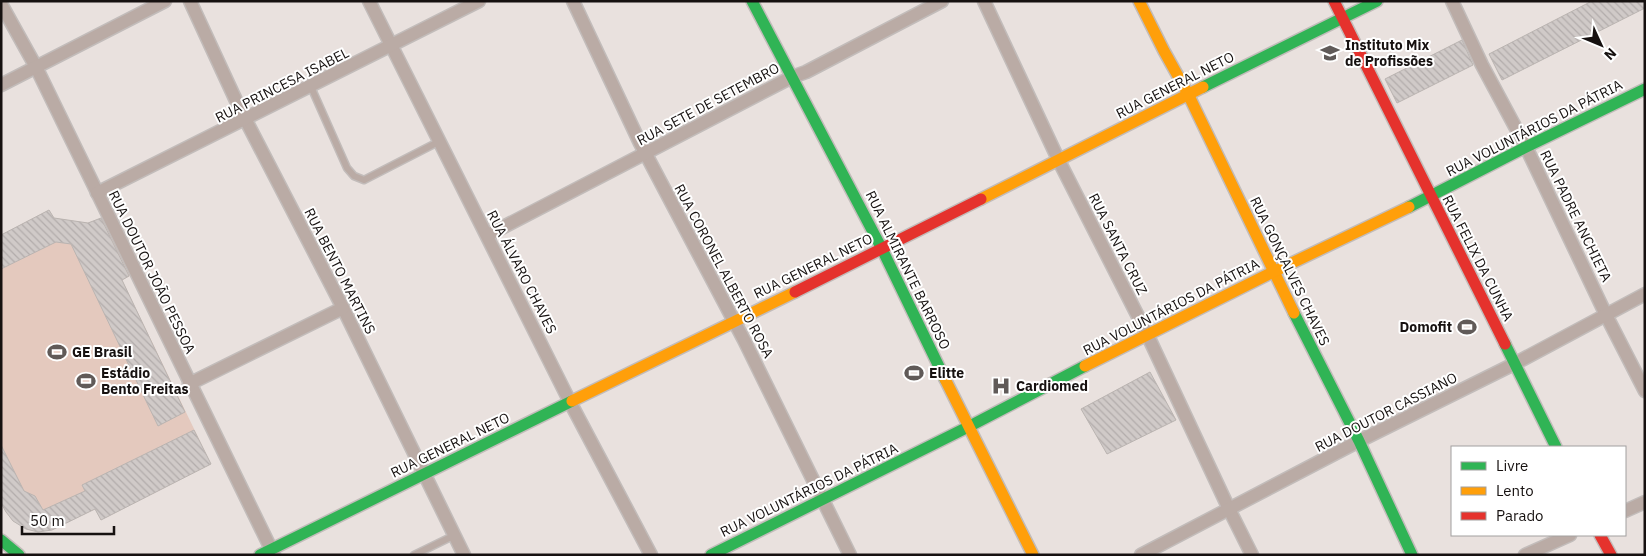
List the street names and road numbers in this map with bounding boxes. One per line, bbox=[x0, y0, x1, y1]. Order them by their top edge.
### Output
street label: RUA PRINCESA ISABEL bbox=[212, 43, 352, 127]
street label: RUA GENERAL NETO bbox=[1113, 47, 1237, 123]
street label: RUA SETE DE SETEMBRO bbox=[634, 59, 782, 149]
street label: RUA VOLUNTÁRIOS DA PÁTRIA bbox=[1442, 75, 1625, 180]
street label: RUA PADRE ANCHIETA bbox=[1536, 147, 1616, 285]
street label: RUA CORONEL ALBERTO ROSA bbox=[670, 181, 778, 361]
street label: RUA DOUTOR JOÃO PESSOA bbox=[105, 187, 199, 357]
street label: RUA ALMIRANTE BARROSO bbox=[862, 188, 954, 352]
street label: RUA SANTA CRUZ bbox=[1085, 190, 1151, 298]
street label: RUA FELIX DA CUNHA bbox=[1438, 192, 1518, 324]
street label: RUA GONÇALVES CHAVES bbox=[1246, 193, 1334, 349]
street label: RUA BENTO MARTINS bbox=[300, 205, 380, 337]
street label: RUA ÁLVARO CHAVES bbox=[483, 207, 562, 337]
street label: RUA GENERAL NETO bbox=[750, 229, 876, 303]
street label: RUA VOLUNTÁRIOS DA PÁTRIA bbox=[1079, 254, 1262, 359]
street label: RUA DOUTOR CASSIANO bbox=[1312, 368, 1460, 456]
street label: RUA GENERAL NETO bbox=[387, 408, 513, 482]
street label: RUA VOLUNTÁRIOS DA PÁTRIA bbox=[717, 438, 901, 541]

